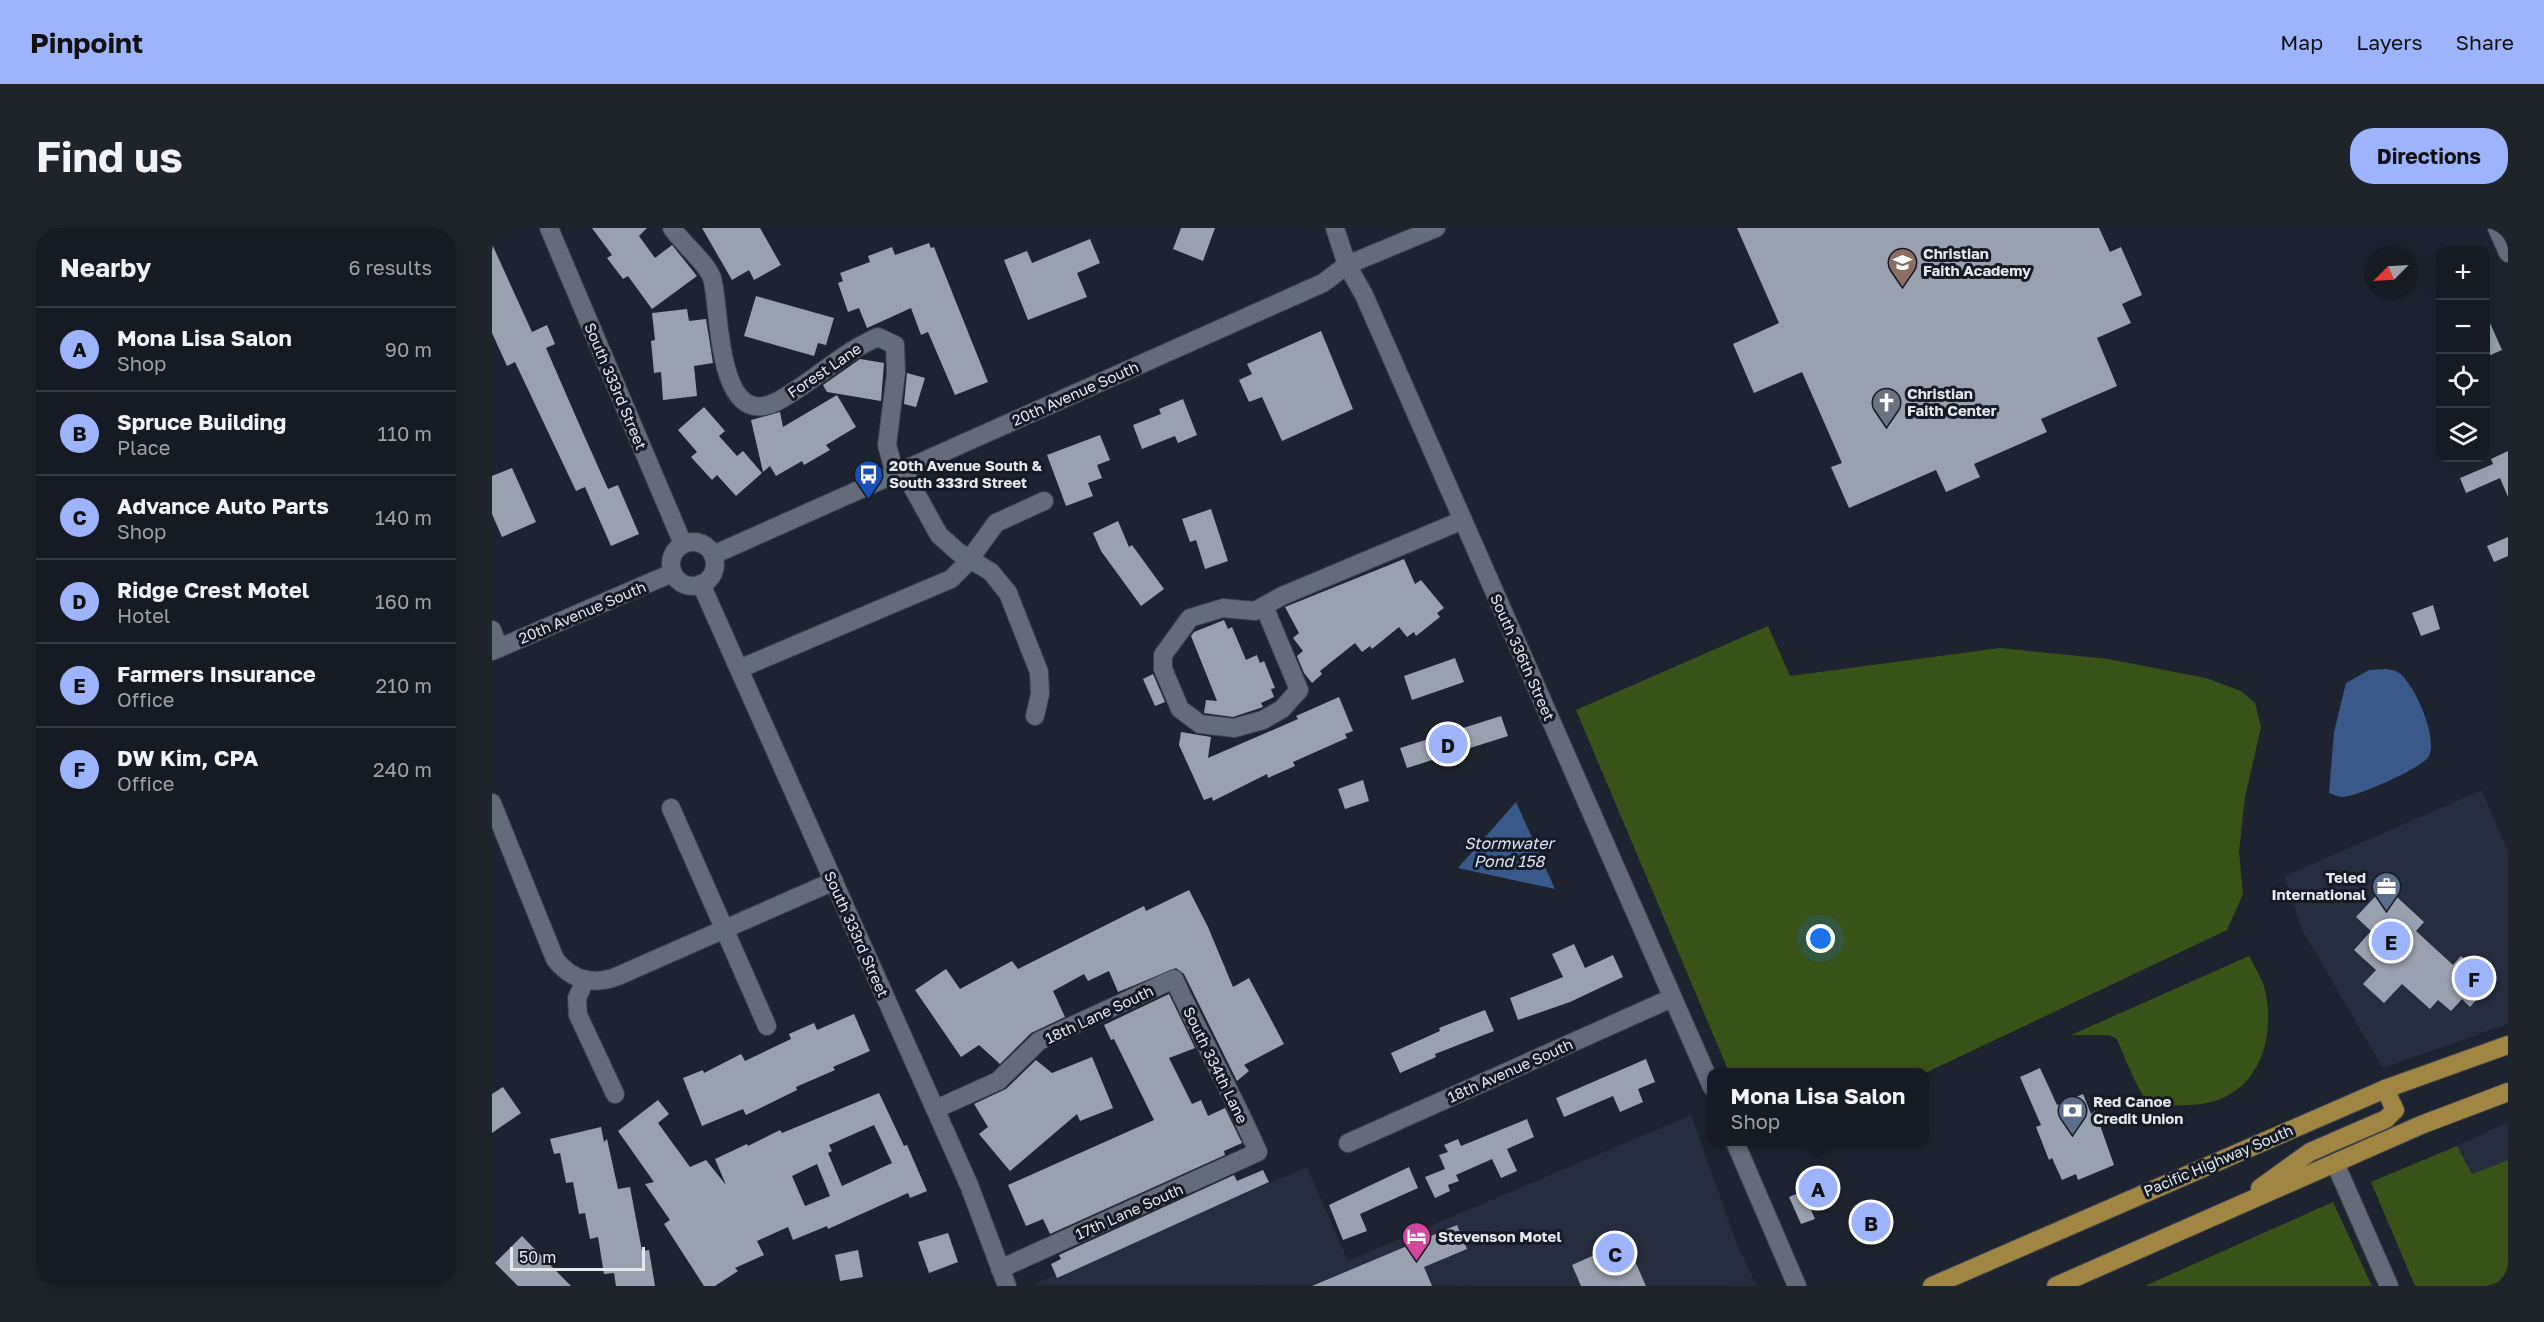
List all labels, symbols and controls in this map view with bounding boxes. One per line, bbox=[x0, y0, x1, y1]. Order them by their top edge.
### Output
text: Pinpoint bbox=[30, 26, 143, 59]
text: Map bbox=[2280, 29, 2323, 55]
text: Layers bbox=[2356, 29, 2423, 55]
text: Share bbox=[2456, 29, 2514, 55]
button: Directions bbox=[2350, 128, 2508, 184]
text: Find us bbox=[36, 131, 183, 181]
place label: Christian Faith Academy bbox=[1923, 244, 2031, 279]
school or university icon: Christian Faith Academy bbox=[1886, 246, 1918, 288]
north arrow bbox=[2364, 246, 2418, 300]
map controls bbox=[2436, 246, 2490, 462]
button: + bbox=[2436, 246, 2490, 300]
text: Nearby bbox=[60, 252, 151, 283]
text: 6 results bbox=[348, 255, 432, 279]
button: − bbox=[2436, 300, 2490, 354]
street label: South 333rd Street bbox=[581, 320, 651, 452]
text: Mona Lisa Salon bbox=[117, 324, 292, 351]
text: A bbox=[72, 337, 87, 361]
text: 90 m bbox=[385, 337, 432, 361]
street label: Forest Lane bbox=[784, 339, 865, 401]
text: Shop bbox=[117, 351, 166, 375]
button: locate bbox=[2436, 354, 2490, 408]
street label: 20th Avenue South bbox=[1009, 357, 1141, 429]
place label: Christian Faith Center bbox=[1907, 384, 1997, 419]
church icon: Christian Faith Center bbox=[1870, 386, 1902, 428]
text: Spruce Building bbox=[117, 408, 286, 435]
button: layers bbox=[2436, 408, 2490, 462]
text: B bbox=[72, 421, 87, 445]
text: 110 m bbox=[378, 421, 432, 445]
text: Place bbox=[117, 435, 170, 459]
place label: 20th Avenue South & South 333rd Street bbox=[889, 456, 1043, 491]
bus stop icon: 20th Avenue South & South 333rd Street bbox=[852, 458, 884, 500]
text: Advance Auto Parts bbox=[117, 492, 329, 519]
text: C bbox=[72, 505, 87, 529]
text: 140 m bbox=[375, 505, 432, 529]
text: Shop bbox=[117, 519, 166, 543]
text: Ridge Crest Motel bbox=[117, 576, 309, 603]
street label: 20th Avenue South bbox=[516, 577, 648, 647]
text: D bbox=[72, 589, 87, 613]
text: 160 m bbox=[375, 589, 432, 613]
street label: South 336th Street bbox=[1487, 591, 1559, 723]
text: Hotel bbox=[117, 603, 170, 627]
text: Farmers Insurance bbox=[117, 660, 316, 687]
text: E bbox=[73, 673, 86, 697]
text: 210 m bbox=[376, 673, 432, 697]
text: Office bbox=[117, 687, 174, 711]
pin: D bbox=[1428, 722, 1468, 766]
text: DW Kim, CPA bbox=[117, 744, 258, 771]
text: F bbox=[74, 757, 85, 781]
text: 240 m bbox=[373, 757, 432, 781]
text: Office bbox=[117, 771, 174, 795]
water label: Stormwater Pond 158 bbox=[1464, 833, 1557, 871]
street label: South 333rd Street bbox=[821, 868, 893, 1000]
place label: Teled International bbox=[2271, 868, 2366, 903]
office icon: Teled International bbox=[2371, 870, 2403, 912]
pin: E bbox=[2372, 918, 2410, 964]
your location bbox=[1806, 924, 1835, 953]
pin: F bbox=[2454, 956, 2494, 1000]
street label: 18th Lane South bbox=[1042, 981, 1156, 1047]
street label: South 334th Lane bbox=[1180, 1004, 1252, 1126]
street label: 18th Avenue South bbox=[1445, 1034, 1575, 1106]
popup bbox=[1707, 1068, 1929, 1146]
text: Mona Lisa Salon bbox=[1731, 1082, 1905, 1109]
place label: Red Canoe Credit Union bbox=[2093, 1092, 2183, 1127]
bank icon: Red Canoe Credit Union bbox=[2056, 1094, 2088, 1136]
text: Shop bbox=[1731, 1109, 1780, 1133]
street label: Pacific Highway South bbox=[2141, 1120, 2295, 1200]
pin: A bbox=[1798, 1166, 1838, 1210]
street label: 17th Lane South bbox=[1072, 1179, 1186, 1243]
pin: B bbox=[1852, 1200, 1890, 1244]
hotel icon: Stevenson Motel bbox=[1401, 1220, 1433, 1262]
place label: Stevenson Motel bbox=[1438, 1227, 1561, 1245]
pin: C bbox=[1596, 1230, 1634, 1276]
scale bar bbox=[510, 1244, 645, 1272]
text: 50 m bbox=[519, 1247, 556, 1267]

